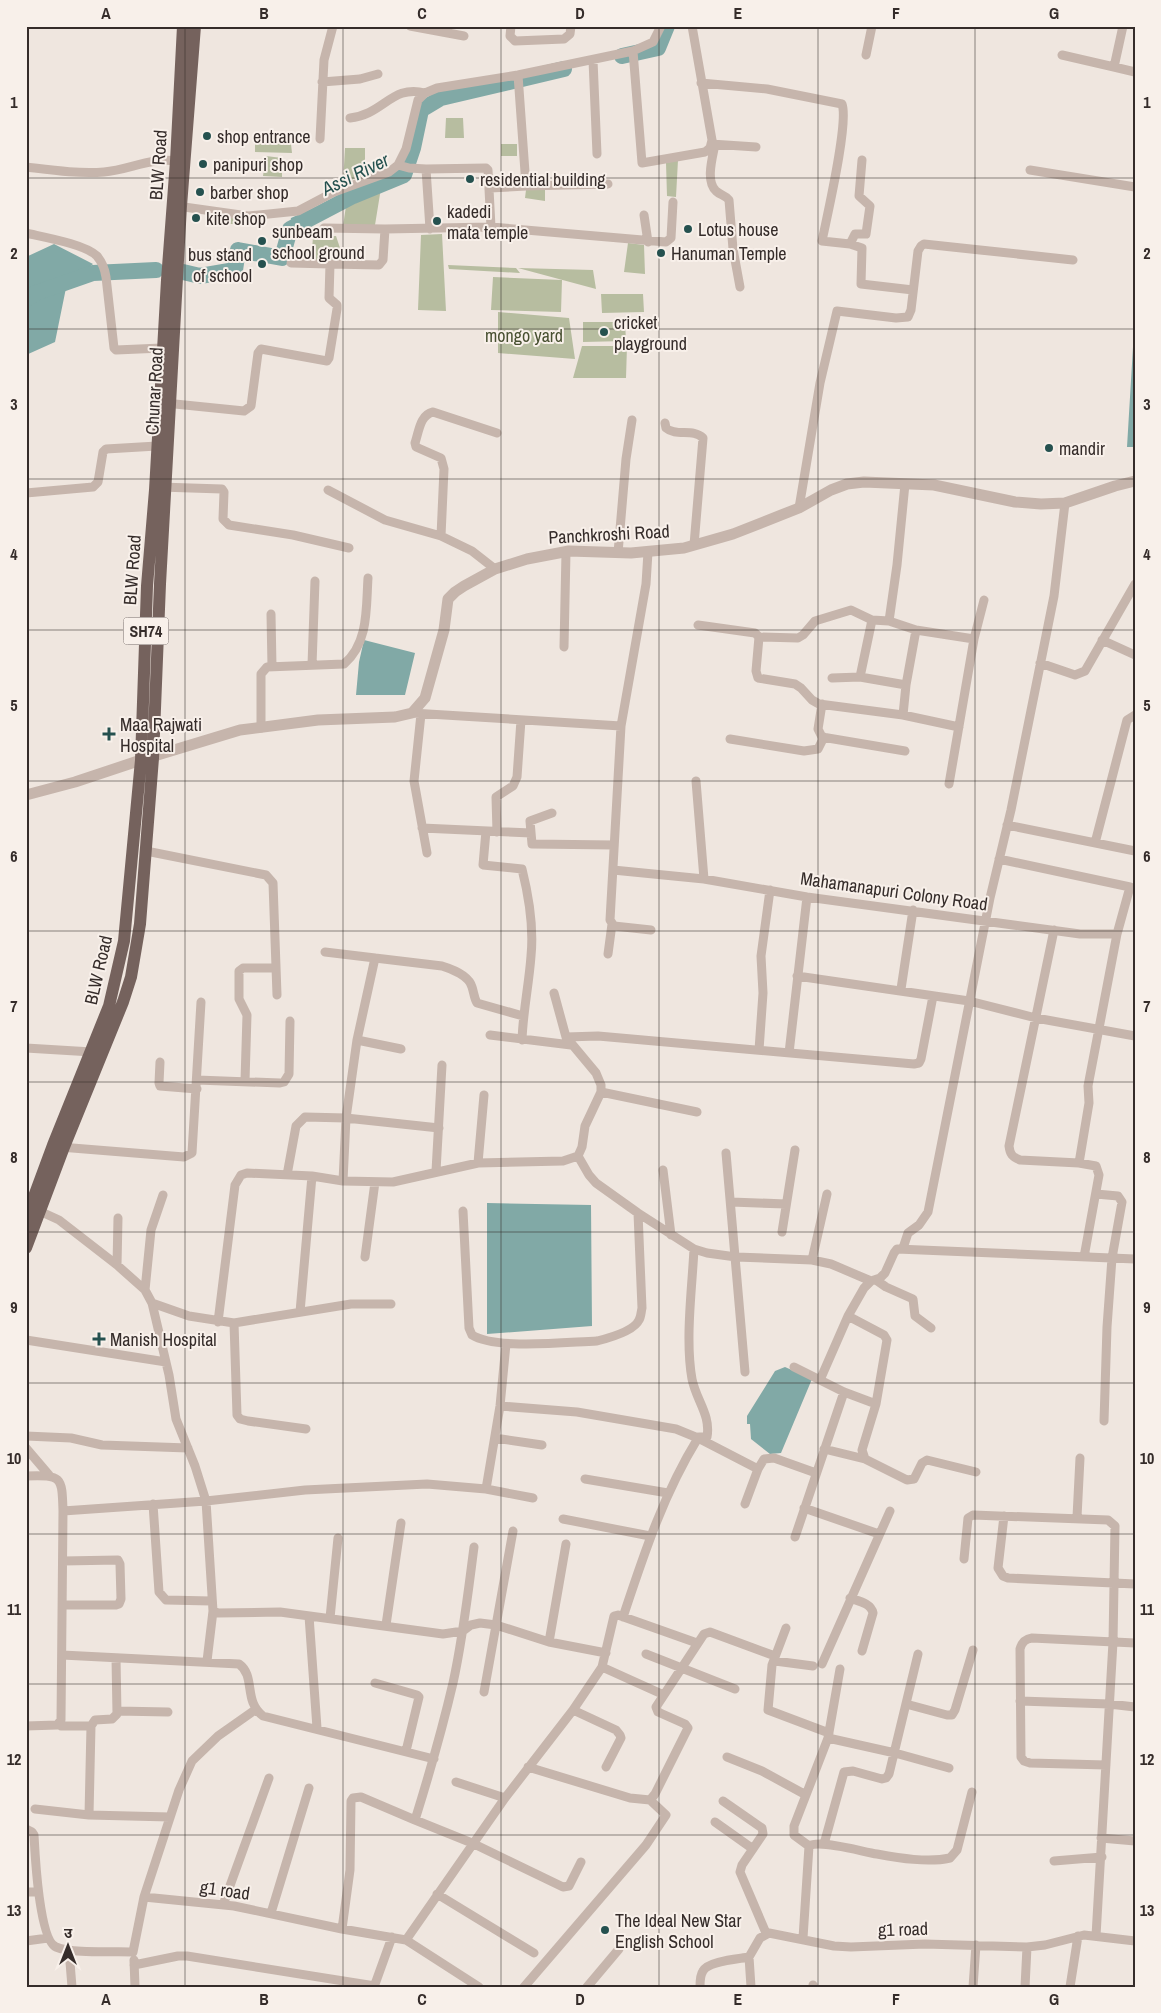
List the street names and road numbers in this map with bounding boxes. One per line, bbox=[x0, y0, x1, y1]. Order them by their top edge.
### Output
street label: BLW Road bbox=[143, 129, 173, 201]
street label: Chunar Road bbox=[139, 347, 169, 435]
street label: Panchkroshi Road bbox=[548, 518, 670, 550]
street label: BLW Road bbox=[117, 534, 147, 606]
road number: SH74 bbox=[124, 618, 168, 644]
street label: Mahamanapuri Colony Road bbox=[799, 865, 989, 917]
street label: BLW Road bbox=[78, 933, 118, 1007]
street label: g1 road bbox=[198, 1874, 252, 1906]
street label: g1 road bbox=[878, 1916, 928, 1942]

